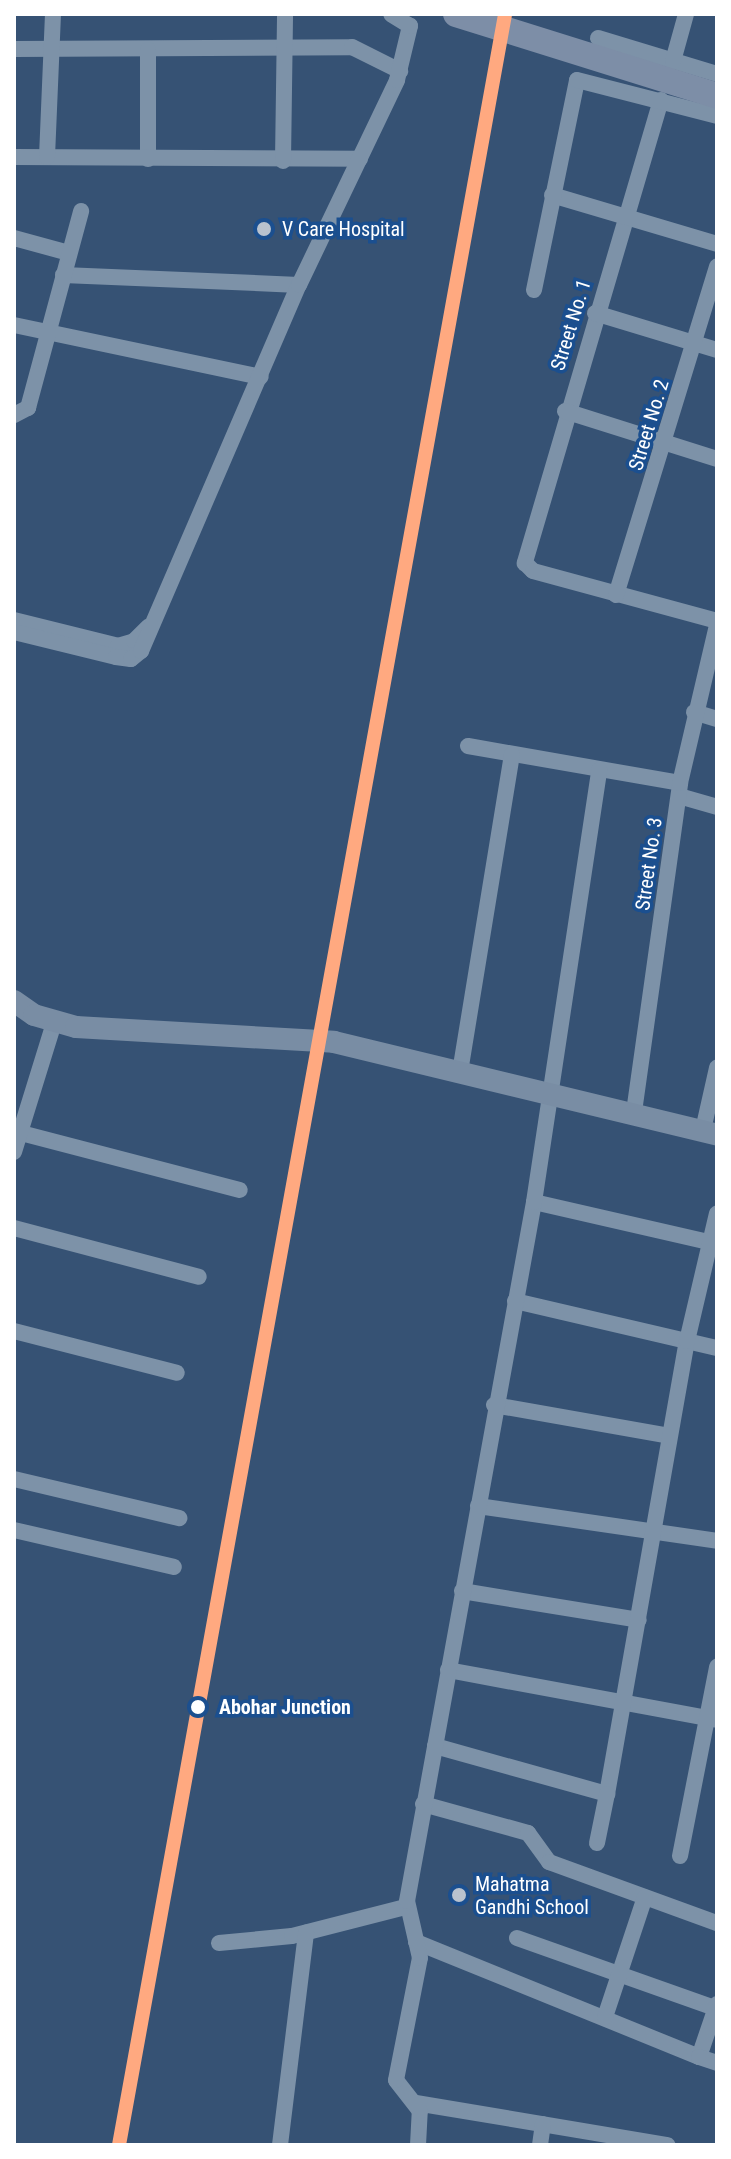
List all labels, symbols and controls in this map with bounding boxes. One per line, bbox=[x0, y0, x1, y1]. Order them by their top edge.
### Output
place label: V Care Hospital bbox=[282, 217, 405, 241]
marker: V Care Hospital bbox=[253, 218, 275, 240]
street label: Street No. 1 bbox=[546, 277, 596, 373]
street label: Street No. 2 bbox=[624, 377, 674, 473]
street label: Street No. 3 bbox=[631, 816, 667, 912]
marker: Abohar Junction bbox=[184, 1693, 212, 1721]
place label: Abohar Junction bbox=[219, 1695, 351, 1719]
place label: Mahatma Gandhi School bbox=[475, 1872, 589, 1919]
marker: Mahatma Gandhi School bbox=[450, 1886, 468, 1904]

